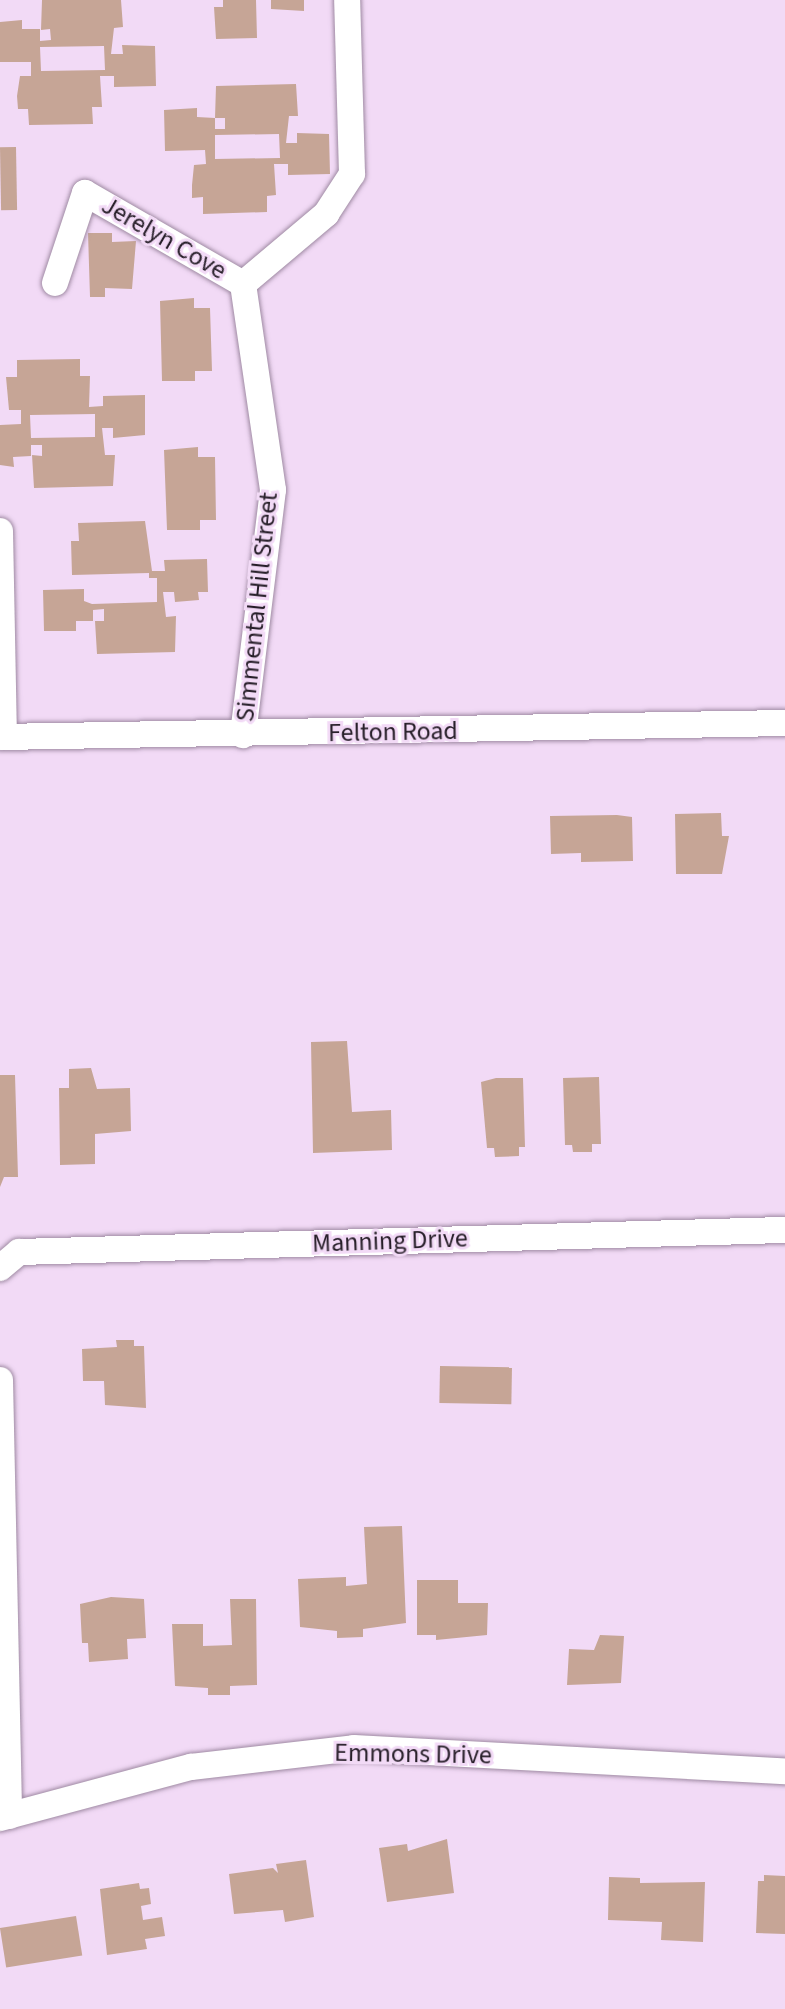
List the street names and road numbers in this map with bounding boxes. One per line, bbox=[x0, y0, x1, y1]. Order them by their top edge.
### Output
street label: Jerelyn Cove bbox=[96, 190, 232, 286]
street label: Simmental Hill Street bbox=[229, 491, 285, 723]
street label: Felton Road bbox=[328, 715, 458, 749]
street label: Manning Drive bbox=[312, 1223, 468, 1259]
street label: Emmons Drive bbox=[334, 1737, 492, 1771]

